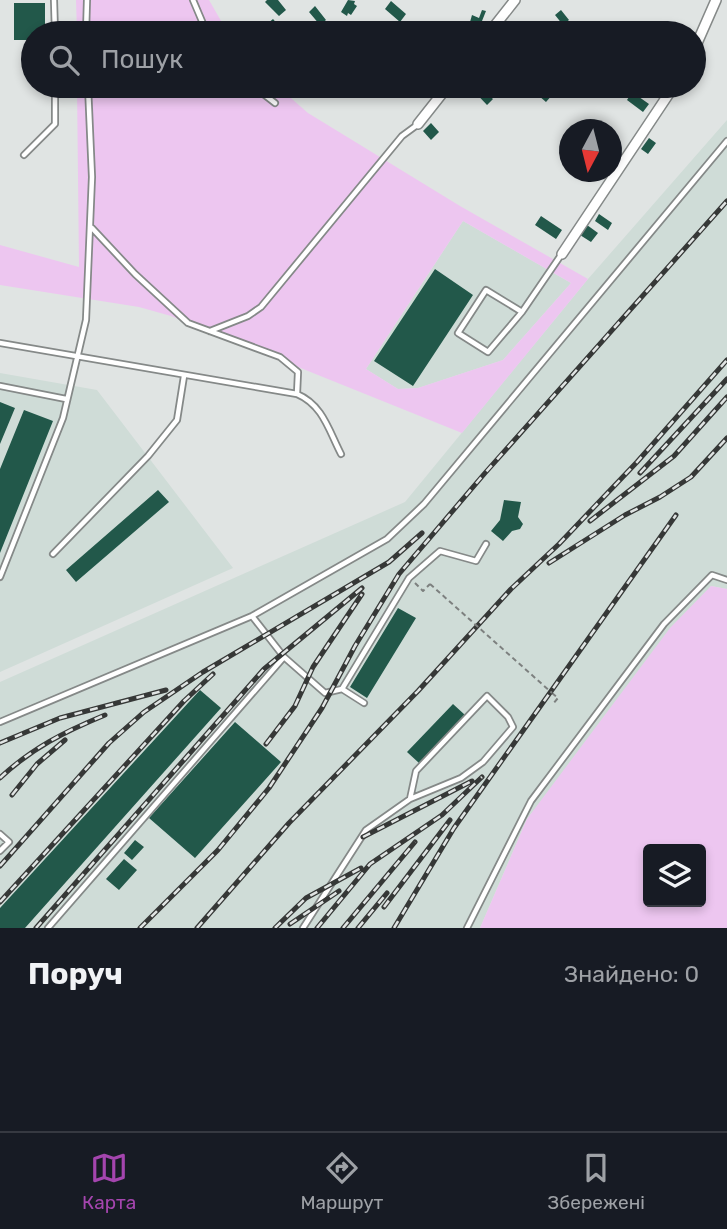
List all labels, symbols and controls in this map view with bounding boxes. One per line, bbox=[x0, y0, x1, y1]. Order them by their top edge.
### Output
search box bbox=[21, 21, 706, 98]
icon: search bbox=[45, 41, 83, 79]
text: Пошук bbox=[101, 44, 183, 75]
north arrow bbox=[559, 119, 622, 182]
map controls bbox=[643, 844, 706, 907]
button: layers bbox=[643, 844, 706, 907]
text: Поруч bbox=[28, 956, 123, 992]
text: Знайдено: 0 bbox=[564, 960, 699, 988]
tab: Карта bbox=[82, 1149, 136, 1214]
tab: Маршрут bbox=[300, 1149, 383, 1214]
tab: Збережені bbox=[547, 1149, 645, 1214]

